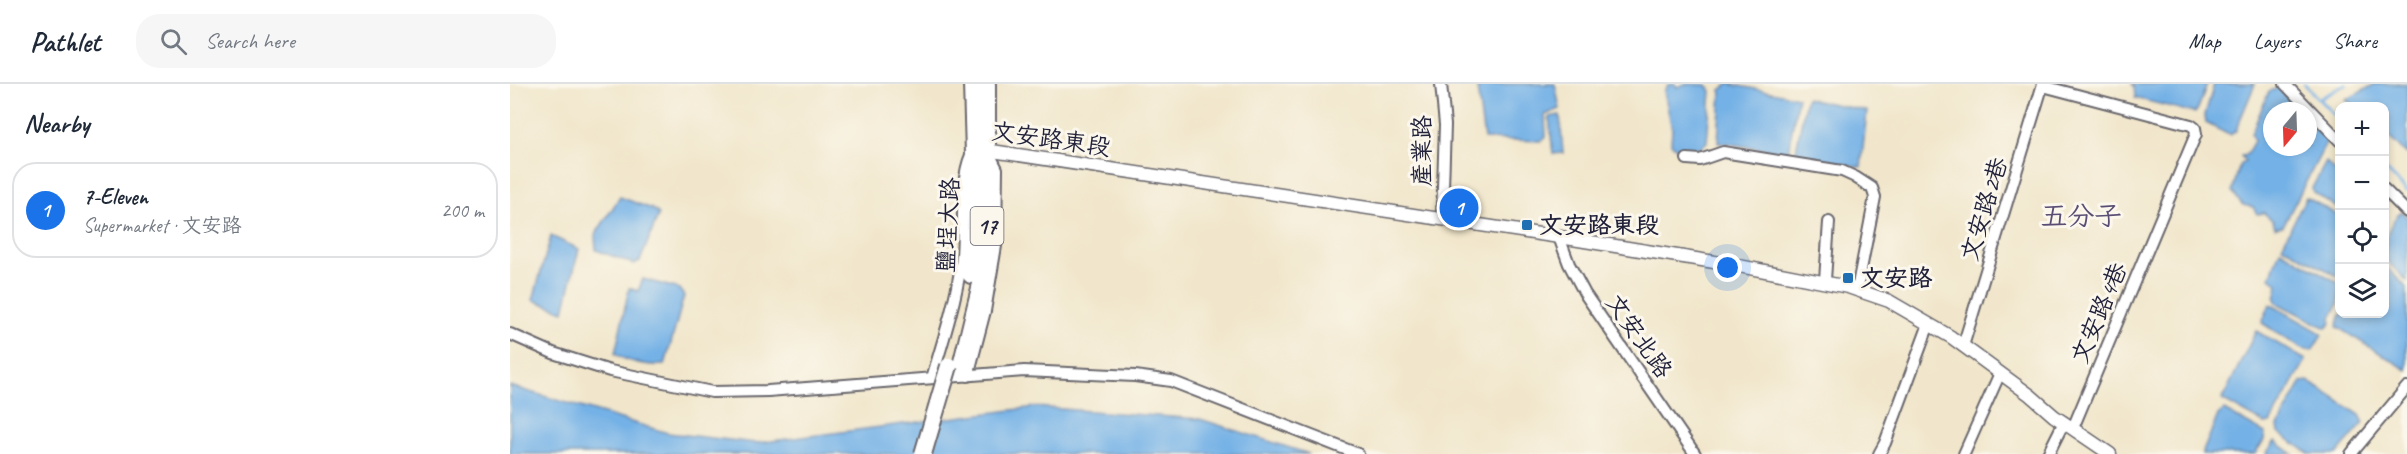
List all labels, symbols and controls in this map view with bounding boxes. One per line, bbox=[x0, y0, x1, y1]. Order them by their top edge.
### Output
search box bbox=[136, 14, 556, 68]
text: Pathlet bbox=[30, 24, 100, 59]
icon: search bbox=[157, 25, 190, 58]
text: Search here bbox=[205, 27, 295, 55]
text: Map bbox=[2188, 28, 2221, 54]
text: Layers bbox=[2254, 28, 2300, 54]
text: Share bbox=[2333, 28, 2377, 54]
north arrow bbox=[2263, 102, 2317, 156]
map controls bbox=[2335, 102, 2389, 318]
button: + bbox=[2335, 102, 2389, 156]
text: Nearby bbox=[24, 107, 89, 140]
street label: 產業路 bbox=[1407, 115, 1437, 187]
street label: 文安路東段 bbox=[989, 116, 1113, 162]
street label: 文安路2巷 bbox=[1954, 154, 2014, 264]
button: − bbox=[2335, 156, 2389, 210]
street label: 鹽埕大路 bbox=[931, 176, 965, 274]
text: 7-Eleven bbox=[83, 183, 148, 211]
pin: 1 bbox=[1440, 186, 1478, 230]
text: 1 bbox=[41, 198, 50, 223]
text: 200 m bbox=[441, 198, 484, 223]
district label: 五分子 bbox=[2041, 199, 2122, 233]
road number: 17 bbox=[970, 207, 1004, 245]
place label: 文安路東段 bbox=[1539, 210, 1659, 240]
button: locate bbox=[2335, 210, 2389, 264]
text: Supermarket · 文安路 bbox=[83, 213, 241, 238]
marker: 文安路東段 bbox=[1520, 218, 1534, 232]
your location bbox=[1713, 253, 1742, 282]
street label: 文安路4巷 bbox=[2064, 258, 2134, 368]
place label: 文安路 bbox=[1860, 263, 1933, 293]
button: layers bbox=[2335, 264, 2389, 318]
marker: 文安路 bbox=[1841, 271, 1855, 285]
street label: 文安北路 bbox=[1599, 288, 1679, 384]

